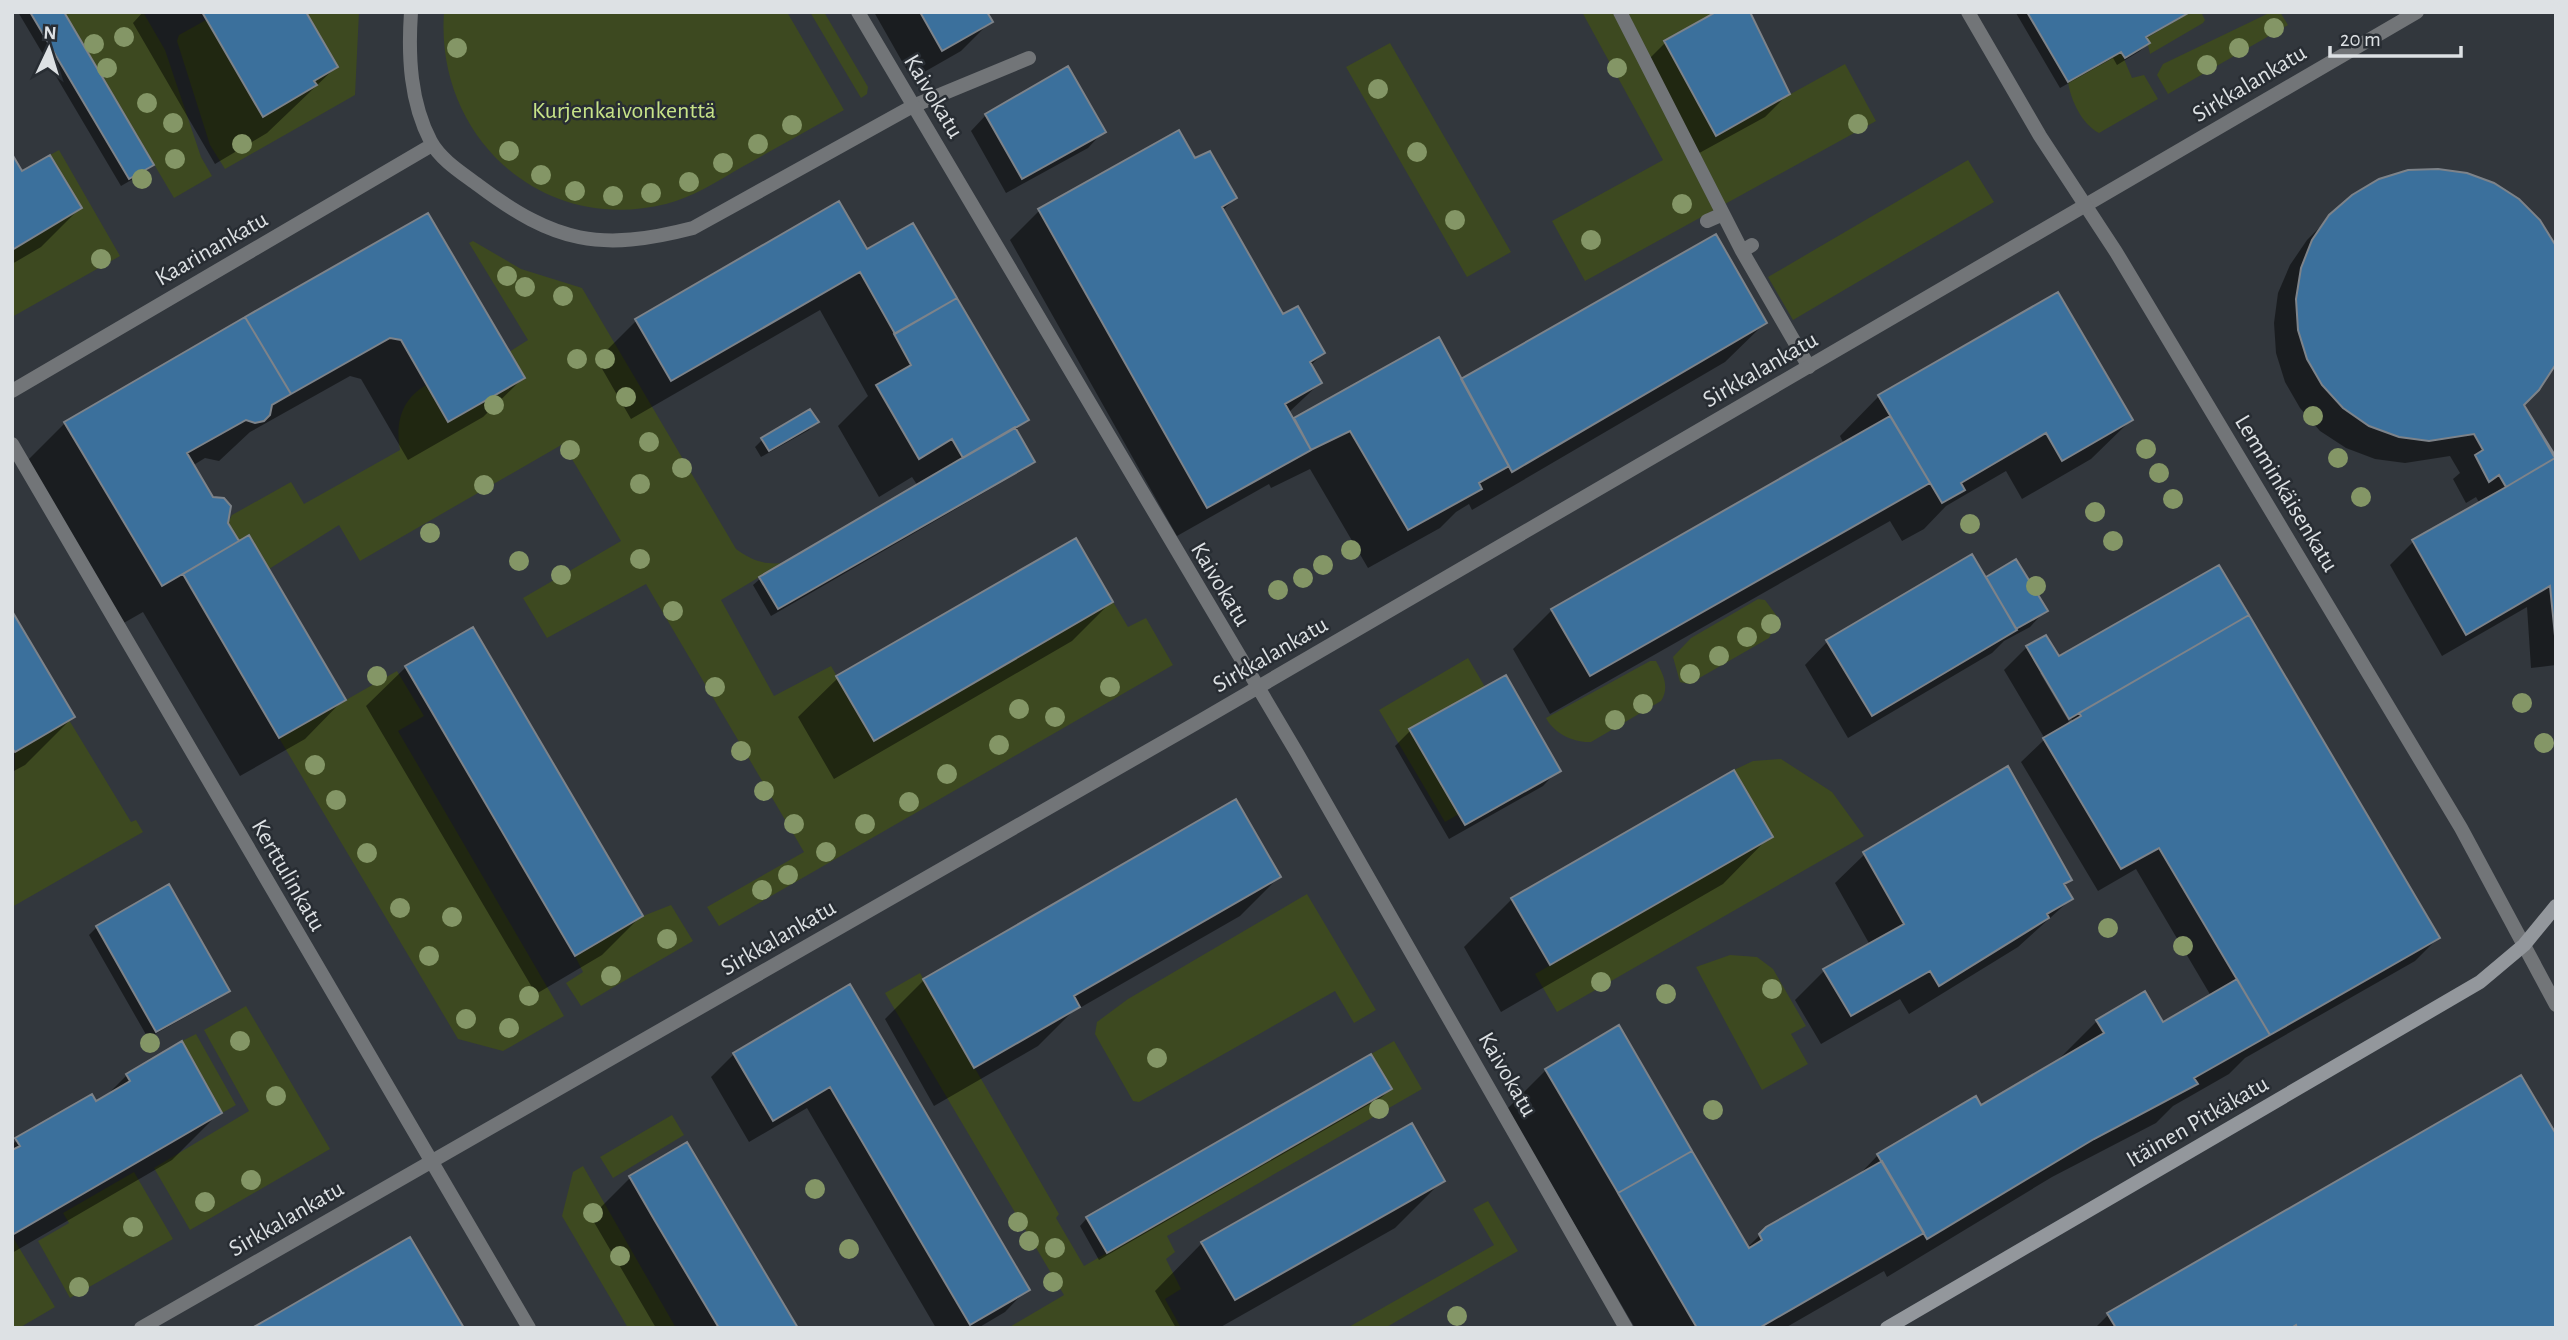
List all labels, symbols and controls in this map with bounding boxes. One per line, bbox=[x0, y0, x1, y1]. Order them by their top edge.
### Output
north arrow bbox=[14, 14, 84, 84]
scale bar bbox=[2330, 14, 2461, 58]
text: N bbox=[43, 24, 57, 43]
text: 20 m bbox=[2340, 29, 2381, 50]
street label: Sirkkalankatu bbox=[2188, 41, 2311, 127]
street label: Kaivokatu bbox=[899, 51, 967, 142]
park label: Kurjenkaivonkenttä bbox=[532, 99, 716, 123]
street label: Kaarinankatu bbox=[151, 207, 272, 291]
street label: Sirkkalankatu bbox=[1699, 327, 1822, 412]
street label: Lemminkäisenkatu bbox=[2230, 411, 2342, 576]
street label: Kaivokatu bbox=[1186, 539, 1254, 630]
street label: Sirkkalankatu bbox=[1209, 612, 1332, 697]
street label: Kerttulinkatu bbox=[247, 816, 330, 935]
street label: Sirkkalankatu bbox=[717, 895, 840, 980]
street label: Kaivokatu bbox=[1474, 1028, 1541, 1121]
street label: Itäinen Pitkäkatu bbox=[2122, 1072, 2273, 1172]
street label: Sirkkalankatu bbox=[225, 1176, 348, 1261]

